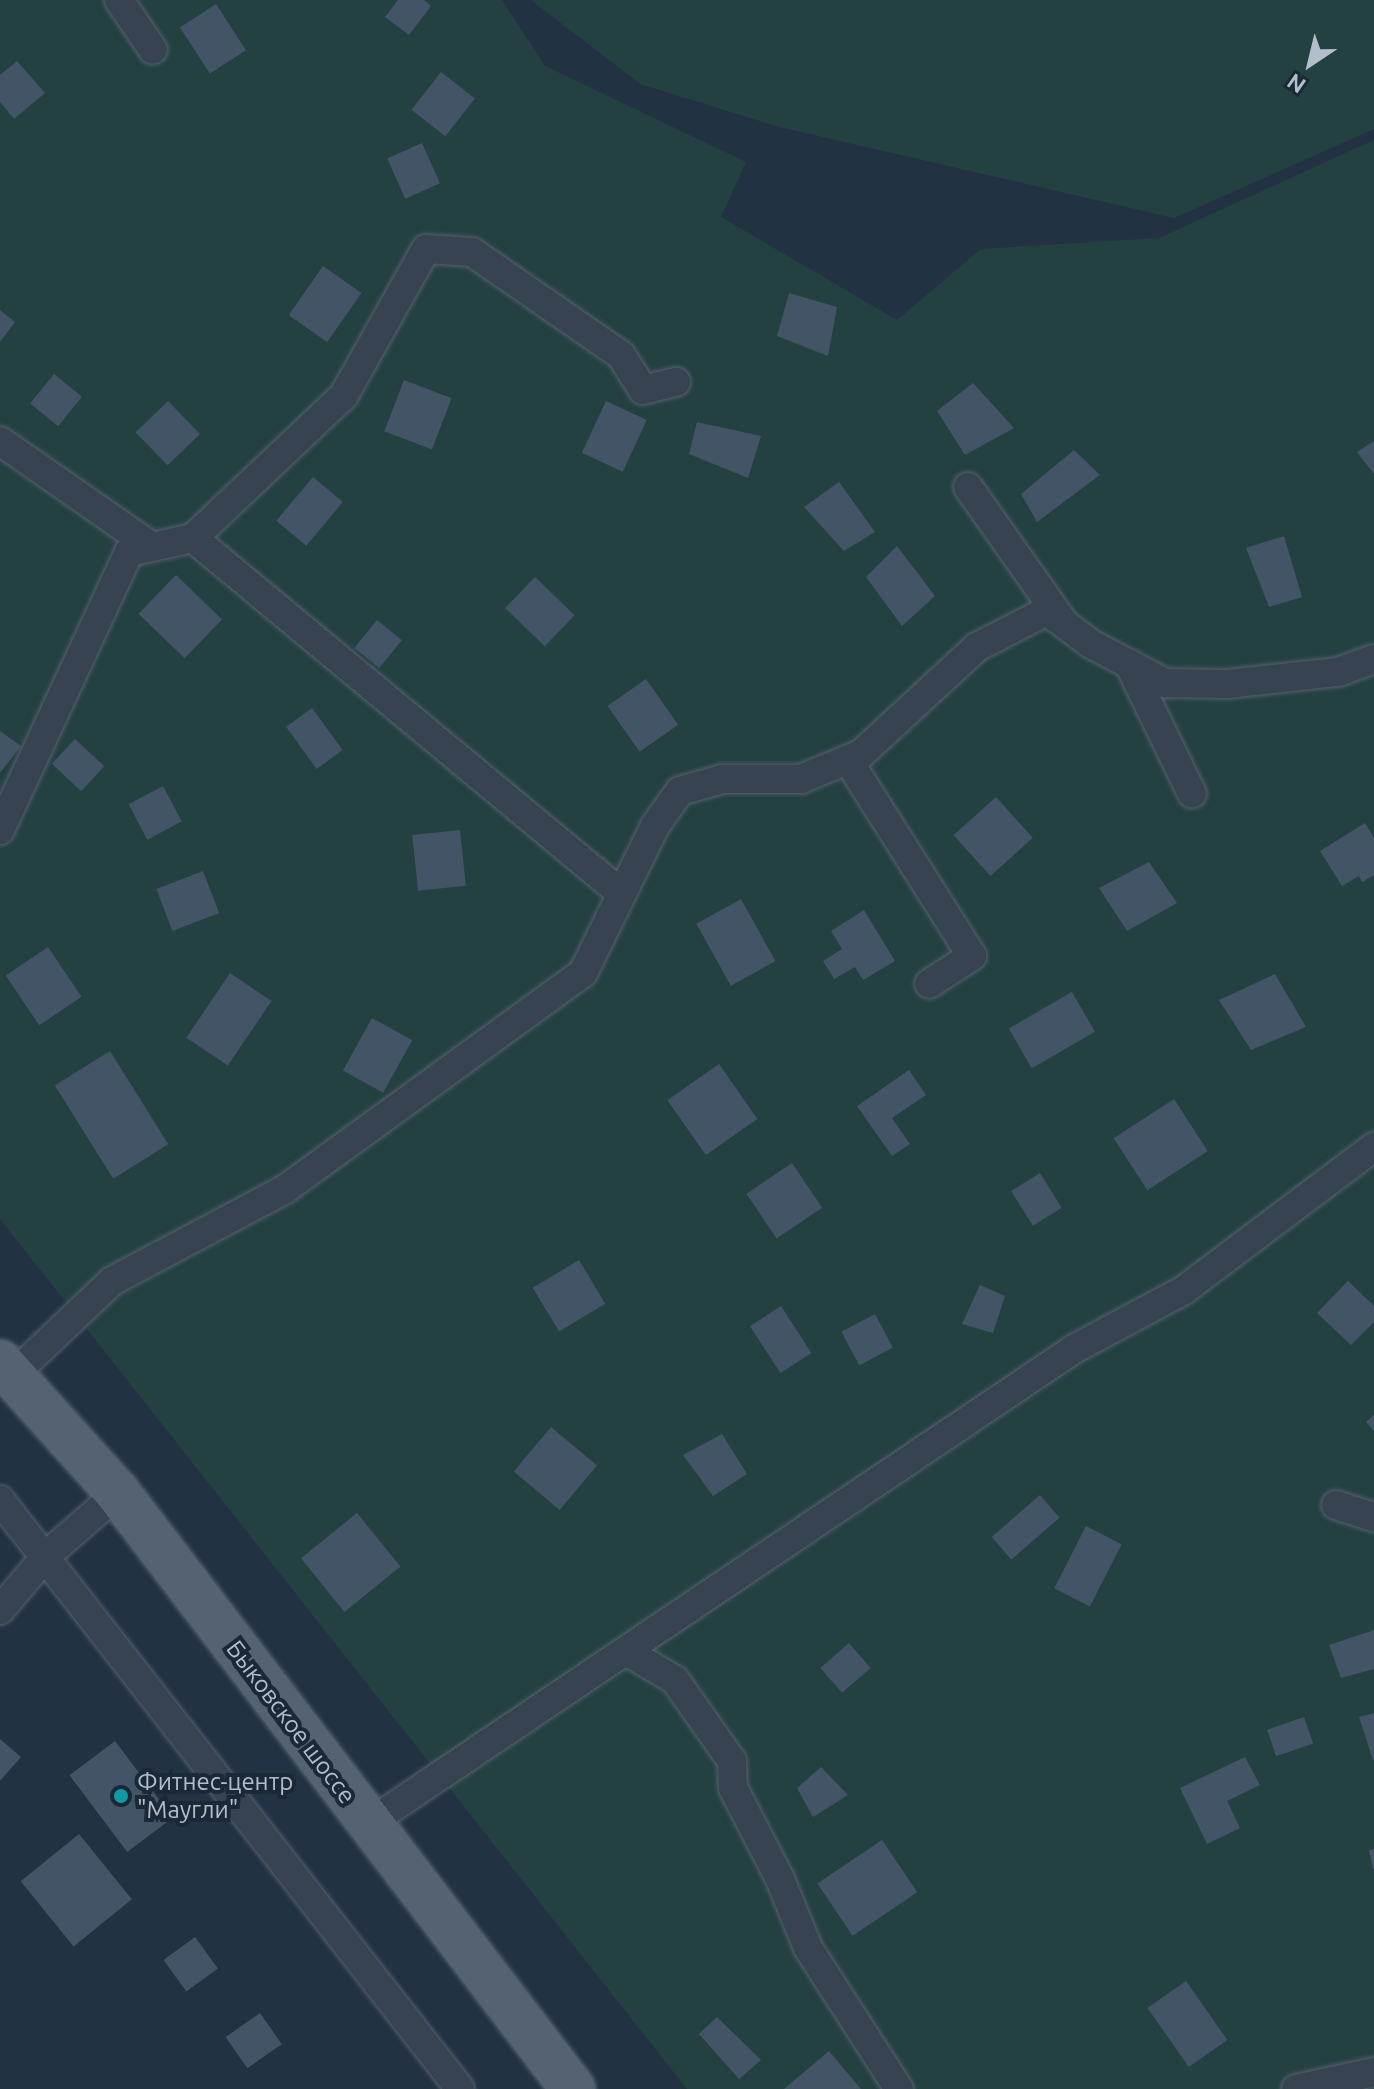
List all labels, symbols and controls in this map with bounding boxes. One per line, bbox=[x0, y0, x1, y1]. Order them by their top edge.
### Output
north arrow bbox=[1270, 24, 1350, 104]
text: N bbox=[1282, 69, 1310, 99]
street label: Быковское шоссе bbox=[220, 1635, 362, 1809]
place label: Фитнес-центр "Маугли" bbox=[137, 1768, 293, 1824]
marker: Фитнес-центр "Маугли" bbox=[112, 1787, 130, 1805]

